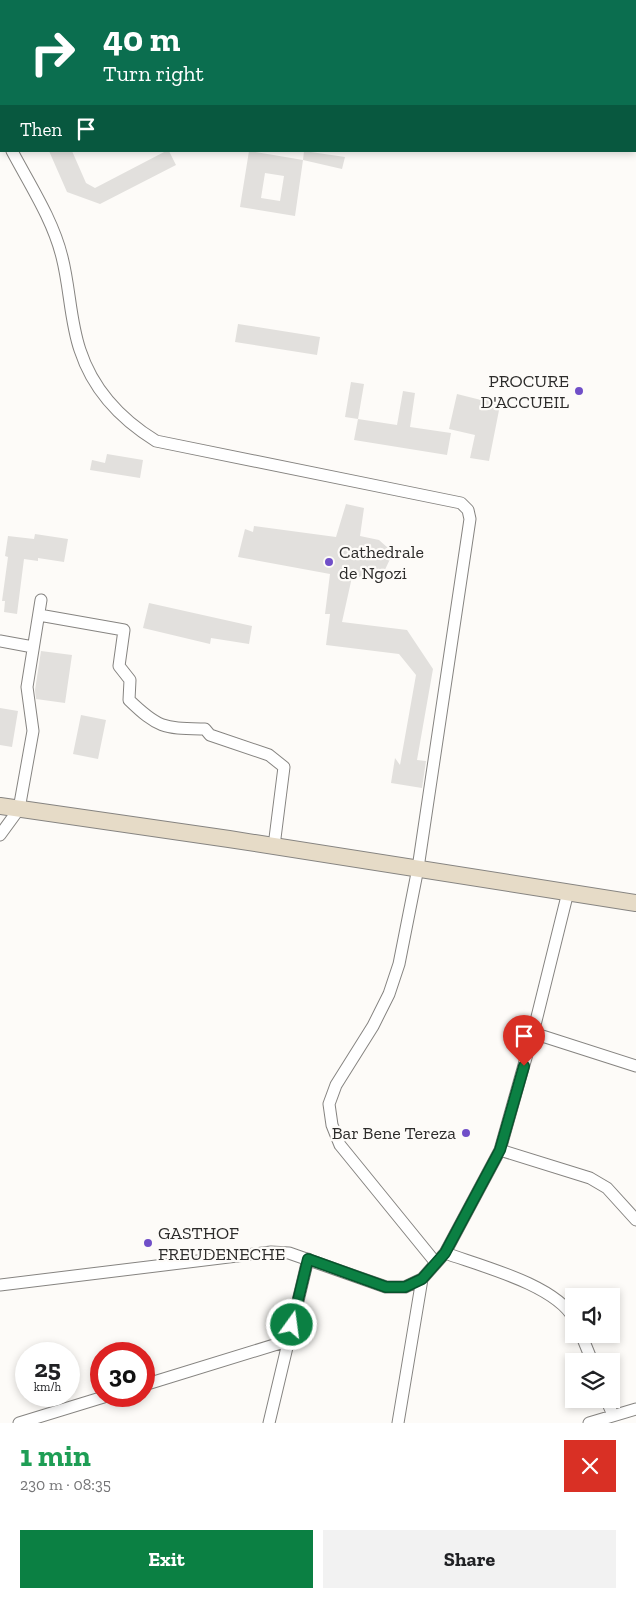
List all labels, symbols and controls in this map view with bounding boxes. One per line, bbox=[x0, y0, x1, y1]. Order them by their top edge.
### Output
text: 40 m bbox=[103, 18, 180, 60]
icon: right bbox=[20, 20, 85, 85]
text: Turn right bbox=[103, 60, 204, 87]
icon: arrive bbox=[72, 115, 100, 143]
text: Then bbox=[20, 118, 62, 141]
place label: PROCURE D'ACCUEIL bbox=[480, 370, 569, 413]
marker: PROCURE D'ACCUEIL bbox=[573, 385, 585, 397]
place label: Cathedrale de Ngozi bbox=[339, 541, 424, 584]
marker: Cathedrale de Ngozi bbox=[323, 556, 335, 568]
pin bbox=[503, 1015, 545, 1066]
icon: arrive bbox=[510, 1022, 538, 1050]
place label: Bar Bene Tereza bbox=[332, 1122, 456, 1144]
marker: Bar Bene Tereza bbox=[460, 1127, 472, 1139]
place label: GASTHOF FREUDENECHE bbox=[158, 1222, 285, 1265]
marker: GASTHOF FREUDENECHE bbox=[142, 1237, 154, 1249]
map controls bbox=[565, 1288, 620, 1408]
button: sound bbox=[565, 1288, 620, 1343]
position arrow bbox=[265, 1298, 317, 1350]
speed limit sign: 30 bbox=[90, 1342, 155, 1407]
text: 25 bbox=[34, 1353, 61, 1383]
button: layers bbox=[565, 1353, 620, 1408]
text: km/h bbox=[34, 1380, 61, 1394]
text: 1 min bbox=[20, 1438, 91, 1474]
button: close bbox=[564, 1440, 616, 1492]
text: 230 m · 08:35 bbox=[20, 1475, 111, 1494]
button: Exit bbox=[20, 1530, 313, 1588]
button: Share bbox=[323, 1530, 616, 1588]

